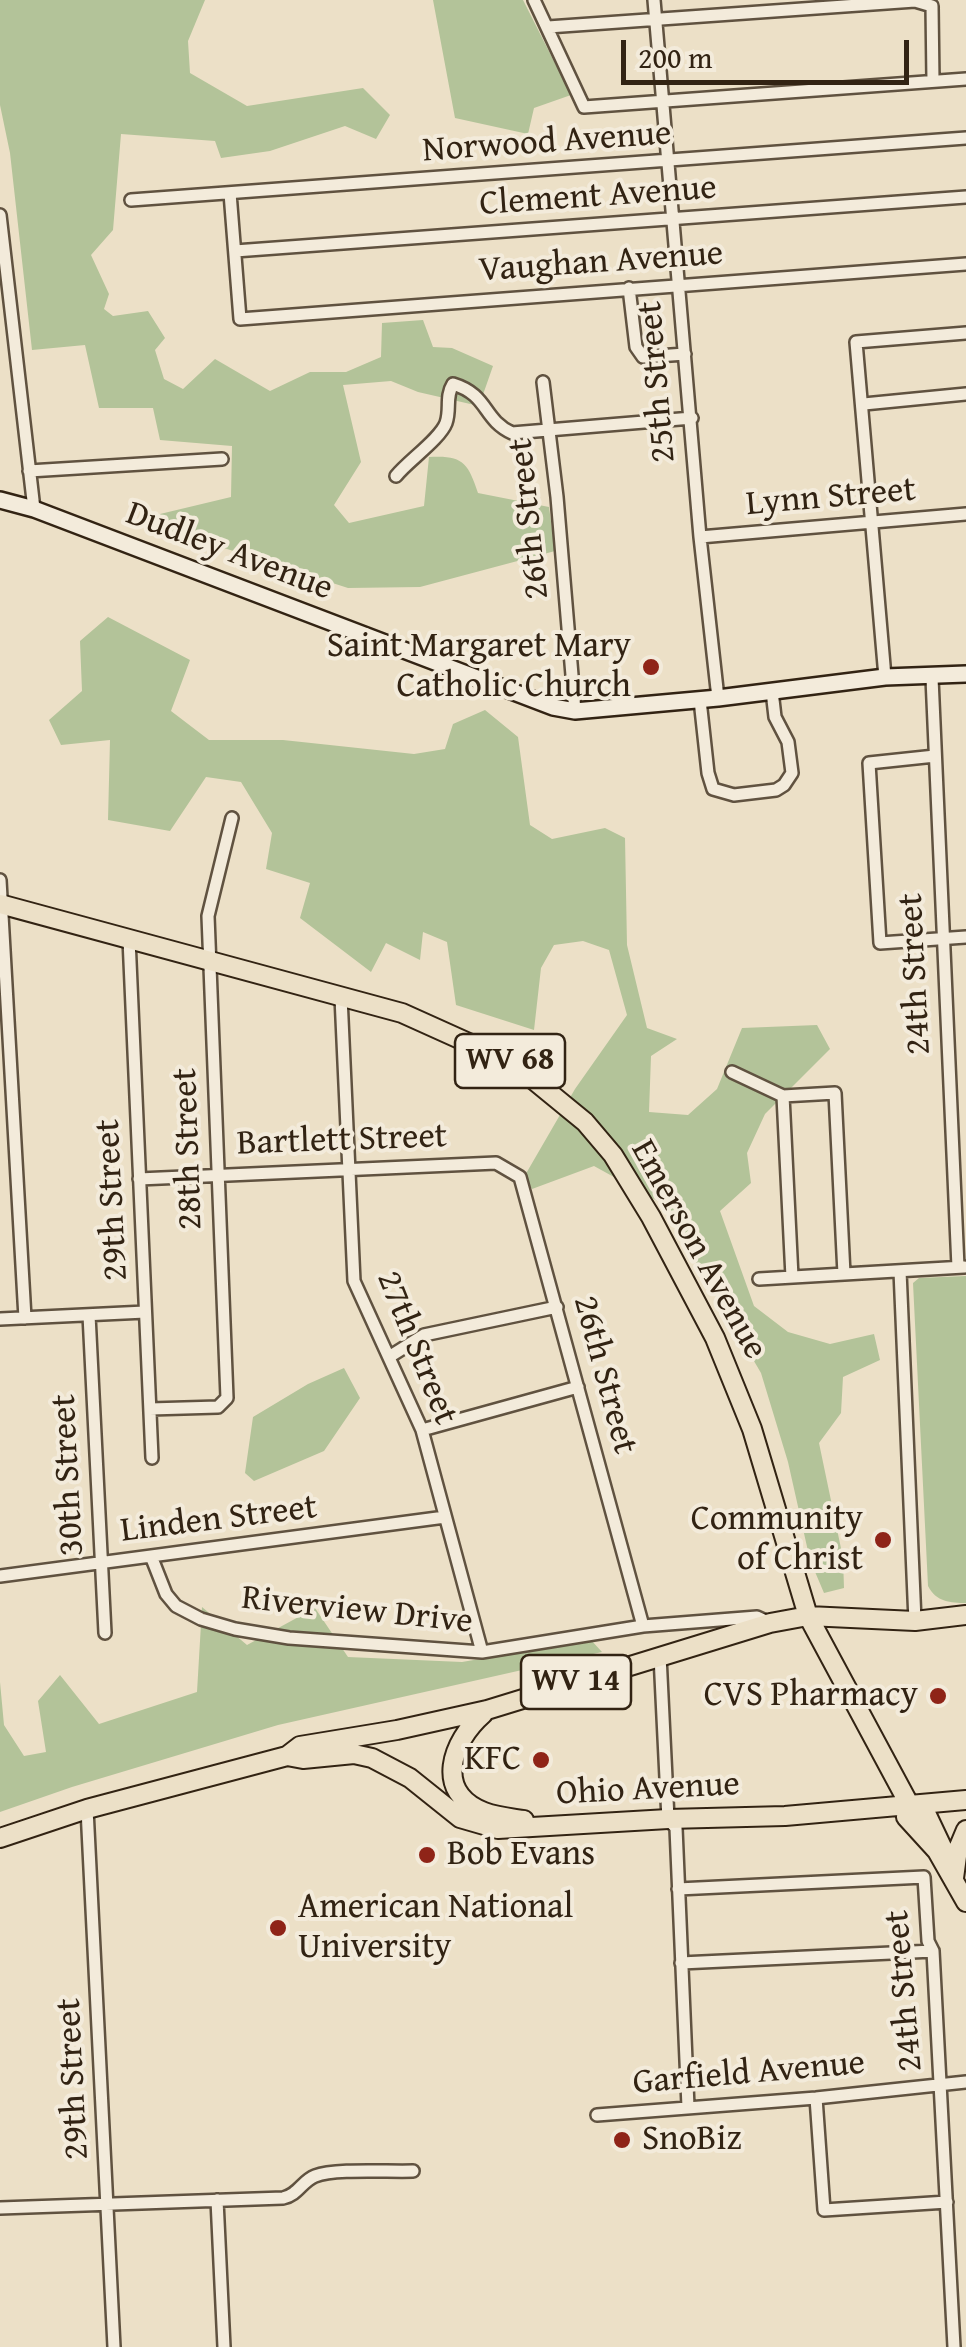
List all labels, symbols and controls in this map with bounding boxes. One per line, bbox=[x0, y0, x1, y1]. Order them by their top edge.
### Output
scale bar bbox=[626, 20, 914, 82]
text: 200 m bbox=[638, 35, 712, 79]
street label: Norwood Avenue bbox=[421, 113, 673, 173]
street label: Clement Avenue bbox=[478, 168, 718, 226]
street label: Vaughan Avenue bbox=[477, 234, 725, 292]
street label: 25th Street bbox=[630, 299, 686, 465]
street label: 26th Street bbox=[501, 436, 559, 602]
street label: Lynn Street bbox=[744, 470, 918, 526]
street label: Dudley Avenue bbox=[120, 493, 338, 611]
place label: Saint Margaret Mary Catholic Church bbox=[327, 626, 631, 708]
marker: Saint Margaret Mary Catholic Church bbox=[640, 656, 662, 678]
street label: 24th Street bbox=[891, 892, 941, 1056]
road number: WV 68 bbox=[455, 1034, 565, 1088]
street label: 28th Street bbox=[165, 1067, 213, 1231]
street label: Bartlett Street bbox=[236, 1116, 448, 1166]
street label: 29th Street bbox=[88, 1118, 138, 1282]
street label: Emerson Avenue bbox=[621, 1133, 775, 1367]
street label: 27th Street bbox=[366, 1265, 466, 1431]
street label: 26th Street bbox=[563, 1291, 645, 1459]
street label: 30th Street bbox=[44, 1393, 94, 1557]
street label: Linden Street bbox=[118, 1487, 320, 1553]
place label: Community of Christ bbox=[691, 1499, 863, 1581]
marker: Community of Christ bbox=[872, 1529, 894, 1551]
street label: Riverview Drive bbox=[239, 1578, 475, 1644]
road number: WV 14 bbox=[521, 1655, 631, 1709]
place label: CVS Pharmacy bbox=[704, 1675, 918, 1717]
marker: CVS Pharmacy bbox=[927, 1685, 949, 1707]
place label: KFC bbox=[464, 1739, 521, 1781]
marker: KFC bbox=[530, 1749, 552, 1771]
street label: Ohio Avenue bbox=[555, 1764, 741, 1816]
place label: Bob Evans bbox=[447, 1834, 595, 1876]
marker: Bob Evans bbox=[416, 1844, 438, 1866]
place label: American National University bbox=[298, 1887, 573, 1969]
street label: 24th Street bbox=[877, 1908, 933, 2074]
marker: American National University bbox=[267, 1917, 289, 1939]
street label: 29th Street bbox=[49, 1997, 99, 2161]
street label: Garfield Avenue bbox=[631, 2043, 867, 2105]
place label: SnoBiz bbox=[642, 2119, 742, 2161]
marker: SnoBiz bbox=[611, 2129, 633, 2151]

